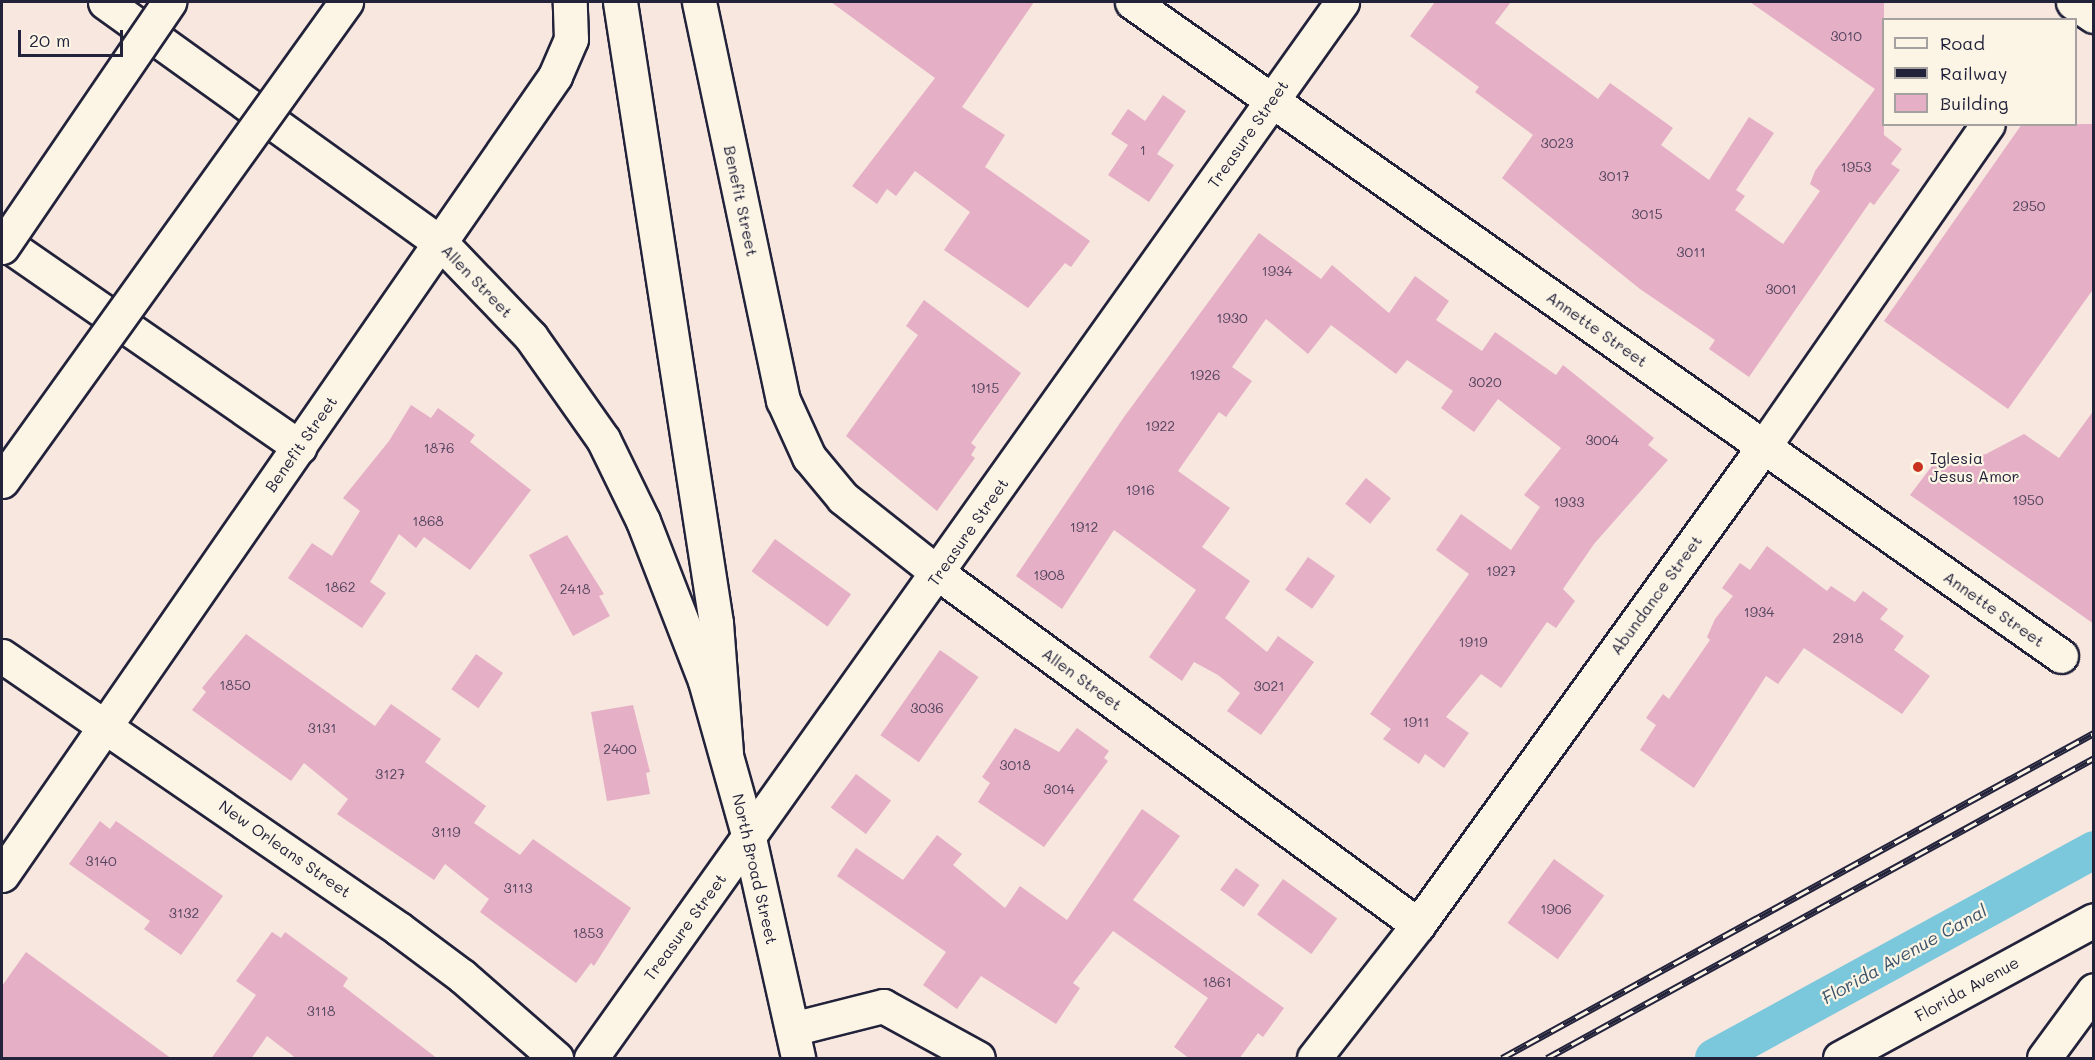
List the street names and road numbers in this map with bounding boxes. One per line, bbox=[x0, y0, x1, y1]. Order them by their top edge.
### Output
street label: Treasure Street bbox=[1204, 76, 1292, 192]
street label: Benefit Street bbox=[720, 144, 762, 258]
street label: Allen Street bbox=[437, 241, 517, 321]
street label: Annette Street bbox=[1543, 287, 1651, 371]
street label: Benefit Street bbox=[261, 392, 341, 496]
street label: Treasure Street bbox=[924, 474, 1012, 590]
street label: Abundance Street bbox=[1606, 531, 1706, 659]
street label: Annette Street bbox=[1940, 567, 2048, 651]
street label: Allen Street bbox=[1038, 644, 1126, 714]
street label: North Broad Street bbox=[728, 792, 782, 946]
street label: New Orleans Street bbox=[215, 796, 355, 902]
street label: Treasure Street bbox=[640, 870, 730, 984]
street label: Florida Avenue bbox=[1912, 952, 2022, 1026]

